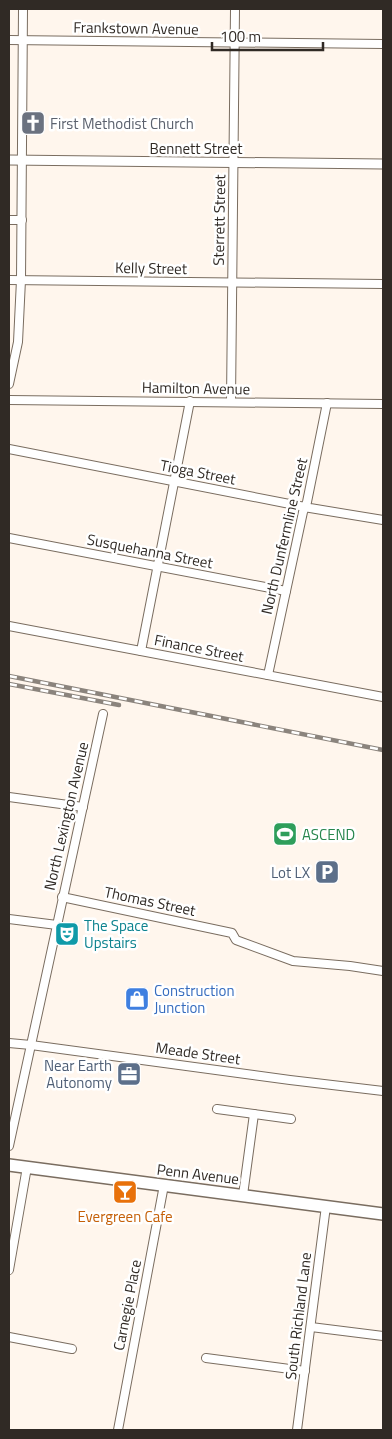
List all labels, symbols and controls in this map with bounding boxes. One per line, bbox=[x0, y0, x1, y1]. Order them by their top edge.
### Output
street label: Frankstown Avenue bbox=[73, 15, 199, 41]
scale bar bbox=[212, 20, 323, 52]
text: 100 m bbox=[220, 25, 261, 48]
church icon: First Methodist Church bbox=[20, 110, 46, 136]
place label: First Methodist Church bbox=[50, 112, 194, 135]
street label: Bennett Street bbox=[150, 137, 243, 160]
street label: Sterrett Street bbox=[207, 174, 231, 266]
street label: Kelly Street bbox=[115, 256, 188, 280]
street label: Hamilton Avenue bbox=[142, 376, 250, 400]
street label: Tioga Street bbox=[158, 453, 238, 491]
street label: North Dunfermline Street bbox=[255, 455, 313, 617]
street label: Susquehanna Street bbox=[85, 528, 216, 575]
street label: Finance Street bbox=[152, 628, 246, 668]
street label: North Lexington Avenue bbox=[38, 739, 94, 893]
sports icon: ASCEND bbox=[272, 821, 298, 847]
place label: ASCEND bbox=[302, 823, 355, 846]
parking icon: Lot LX bbox=[314, 859, 340, 885]
place label: Lot LX bbox=[271, 861, 311, 884]
street label: Thomas Street bbox=[102, 880, 199, 922]
place label: The Space Upstairs bbox=[84, 914, 148, 954]
theatre icon: The Space Upstairs bbox=[54, 921, 80, 947]
place label: Construction Junction bbox=[154, 979, 234, 1019]
shop icon: Construction Junction bbox=[124, 986, 150, 1012]
street label: Meade Street bbox=[154, 1036, 242, 1070]
place label: Near Earth Autonomy bbox=[44, 1054, 112, 1094]
office icon: Near Earth Autonomy bbox=[116, 1061, 142, 1087]
street label: Penn Avenue bbox=[156, 1158, 240, 1190]
bar icon: Evergreen Cafe bbox=[112, 1179, 138, 1205]
place label: Evergreen Cafe bbox=[77, 1205, 173, 1228]
street label: South Richland Lane bbox=[279, 1251, 317, 1381]
street label: Carnegie Place bbox=[107, 1258, 147, 1352]

